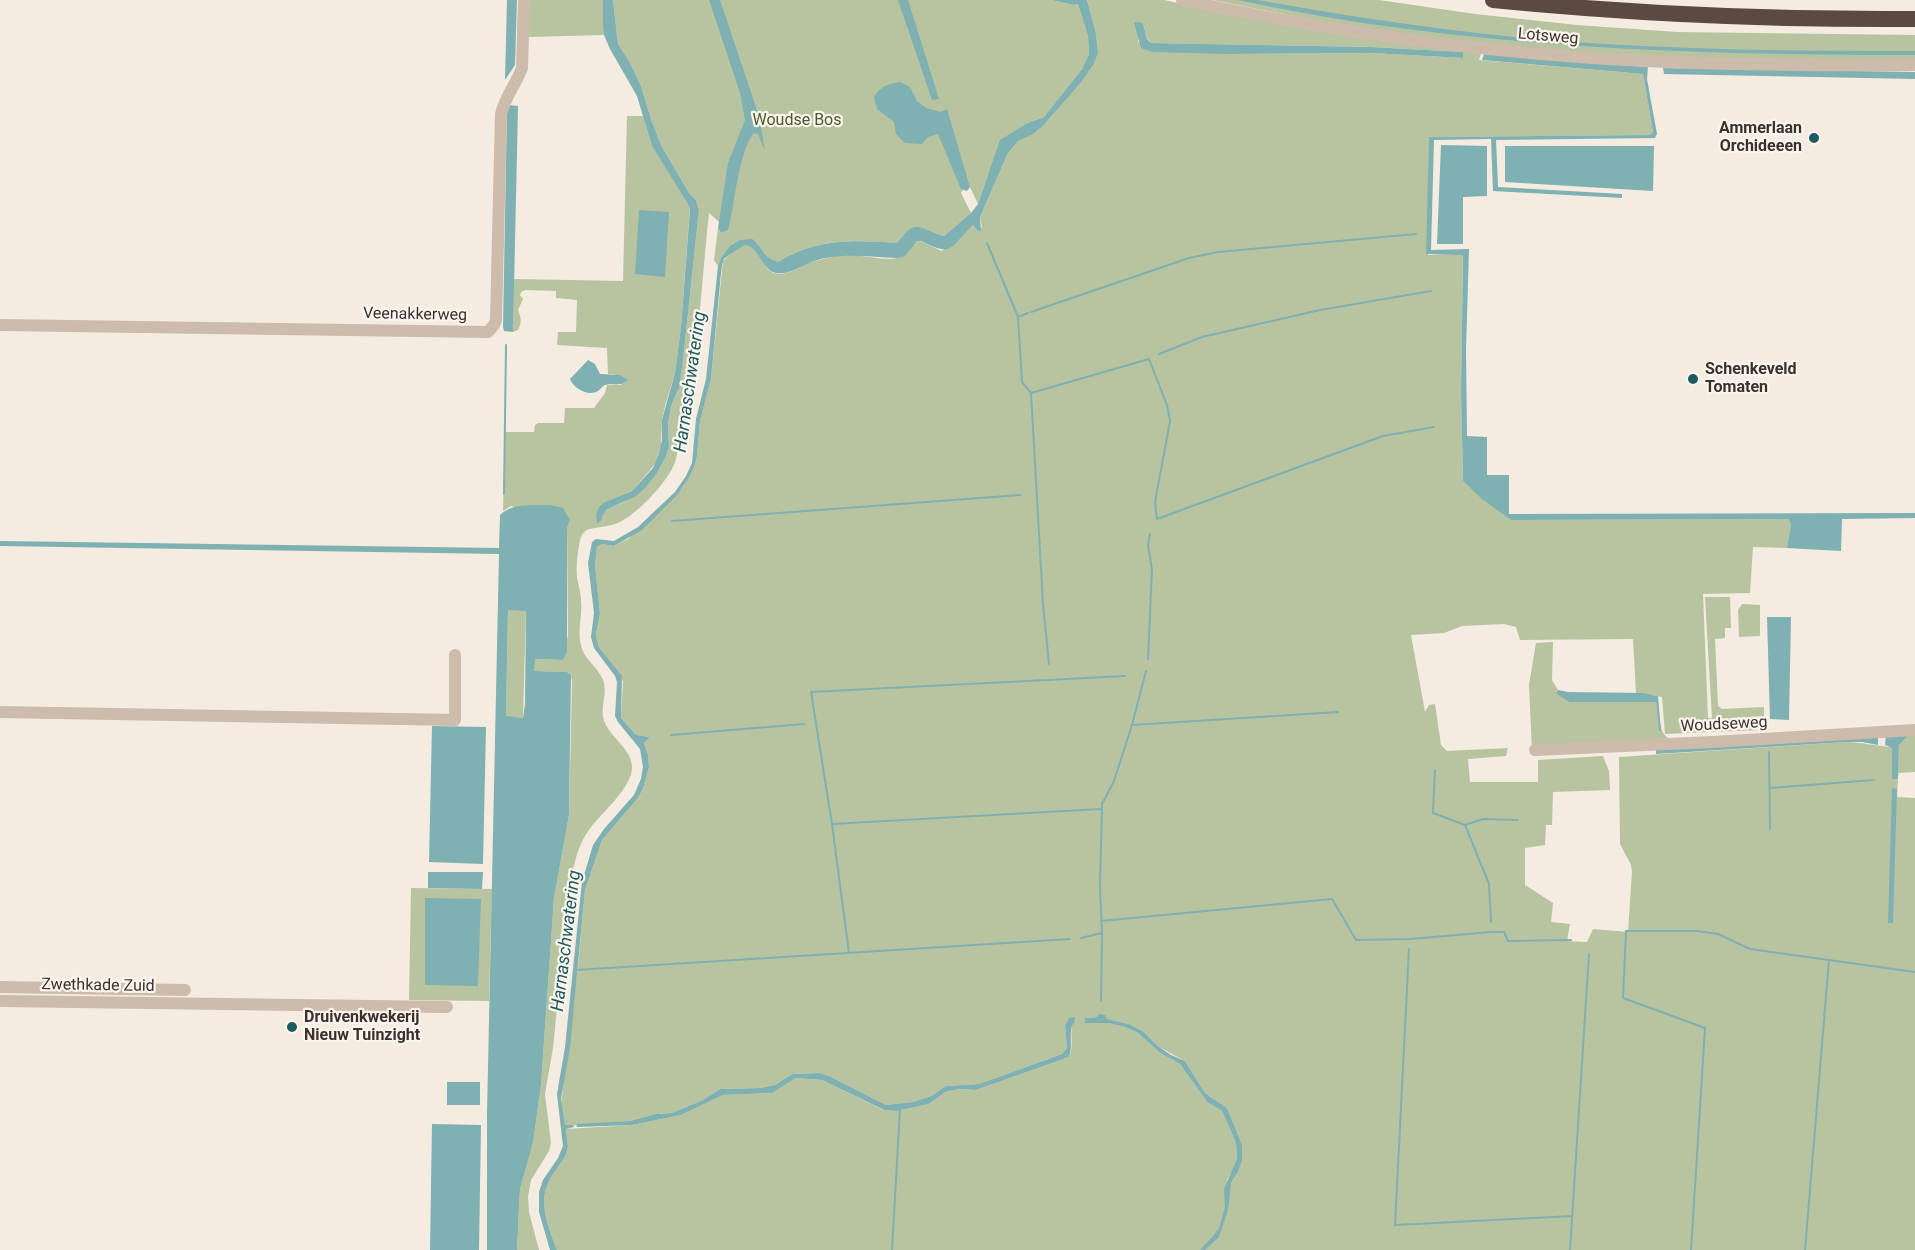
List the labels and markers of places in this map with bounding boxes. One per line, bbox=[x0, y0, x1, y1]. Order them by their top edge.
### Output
place label: Ammerlaan Orchideeen bbox=[1719, 119, 1802, 157]
marker: Ammerlaan Orchideeen bbox=[1807, 131, 1821, 145]
place label: Schenkeveld Tomaten bbox=[1705, 360, 1797, 398]
marker: Schenkeveld Tomaten bbox=[1686, 372, 1700, 386]
place label: Druivenkwekerij Nieuw Tuinzight bbox=[304, 1008, 420, 1046]
marker: Druivenkwekerij Nieuw Tuinzight bbox=[285, 1020, 299, 1034]

